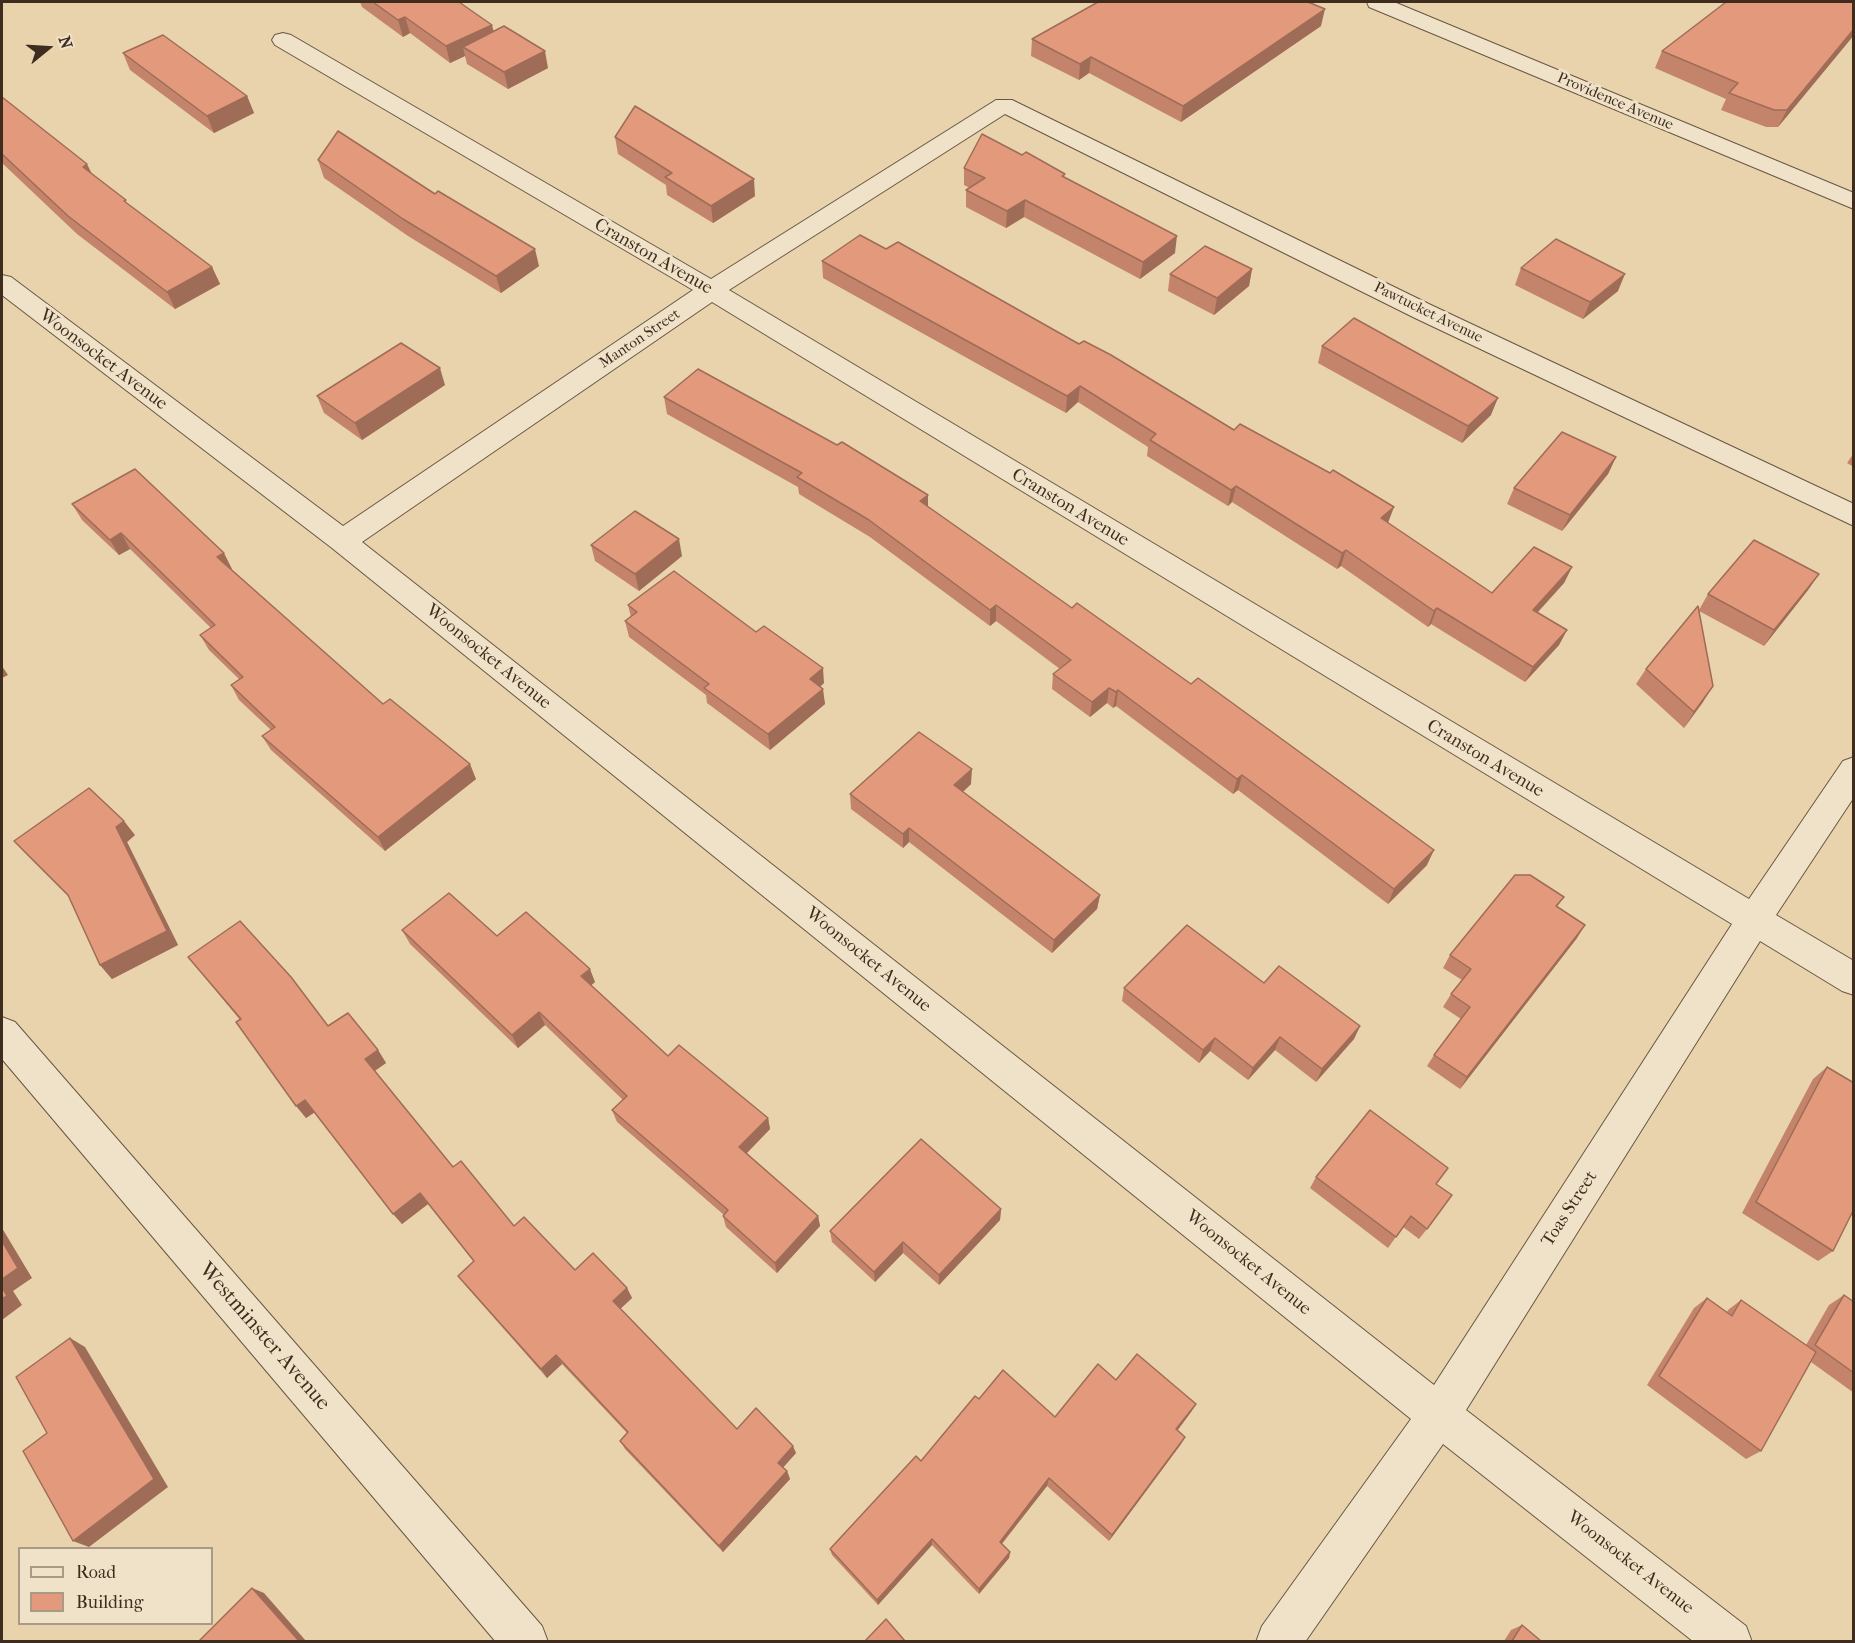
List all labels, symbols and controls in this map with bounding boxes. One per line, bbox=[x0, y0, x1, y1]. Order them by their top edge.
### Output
north arrow bbox=[18, 18, 78, 78]
text: N bbox=[55, 34, 77, 51]
street label: Providence Avenue bbox=[1554, 69, 1676, 135]
street label: Cranston Avenue bbox=[590, 214, 716, 300]
street label: Pawtucket Avenue bbox=[1371, 279, 1485, 347]
street label: Woonsocket Avenue bbox=[35, 305, 171, 415]
street label: Manton Street bbox=[596, 305, 684, 373]
street label: Cranston Avenue bbox=[1007, 465, 1133, 551]
street label: Woonsocket Avenue bbox=[421, 600, 555, 714]
street label: Cranston Avenue bbox=[1422, 716, 1548, 802]
street label: Woonsocket Avenue bbox=[801, 903, 935, 1017]
street label: Toas Street bbox=[1538, 1167, 1602, 1251]
street label: Woonsocket Avenue bbox=[1181, 1206, 1315, 1320]
street label: Westminster Avenue bbox=[193, 1258, 335, 1416]
street label: Woonsocket Avenue bbox=[1562, 1507, 1698, 1619]
legend bbox=[18, 1547, 213, 1625]
text: Road bbox=[76, 1562, 116, 1583]
text: Building bbox=[76, 1592, 143, 1613]

